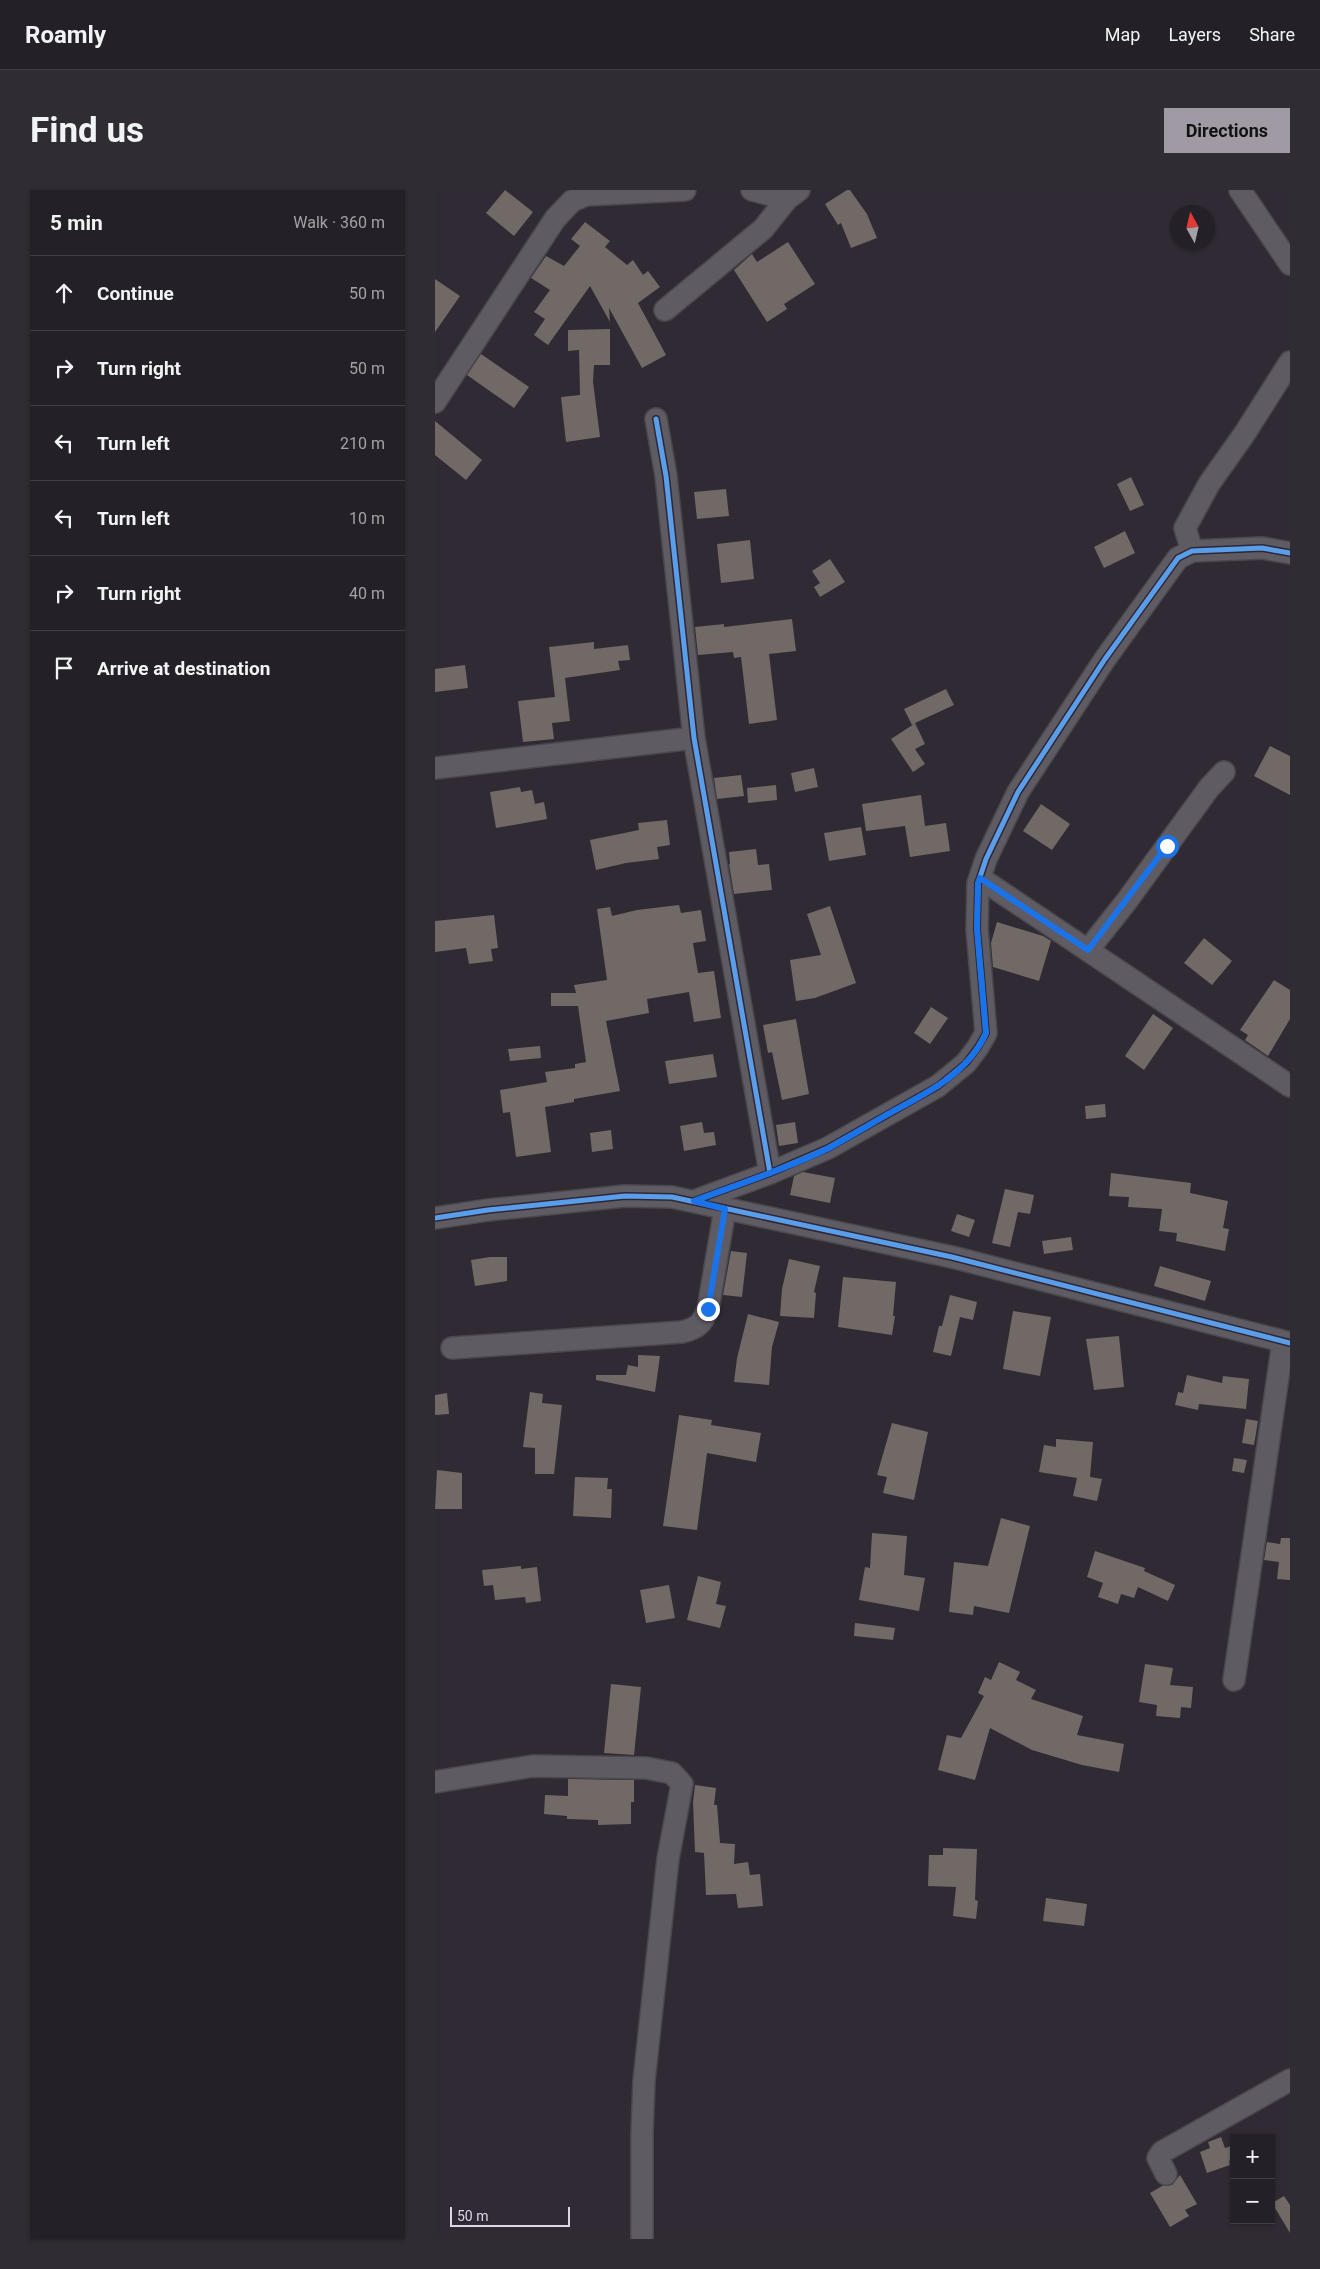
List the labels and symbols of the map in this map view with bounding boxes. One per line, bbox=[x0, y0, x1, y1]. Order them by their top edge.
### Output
north arrow bbox=[1170, 205, 1215, 250]
route start bbox=[1156, 835, 1179, 858]
route end bbox=[697, 1298, 720, 1321]
scale bar bbox=[450, 2204, 570, 2227]

